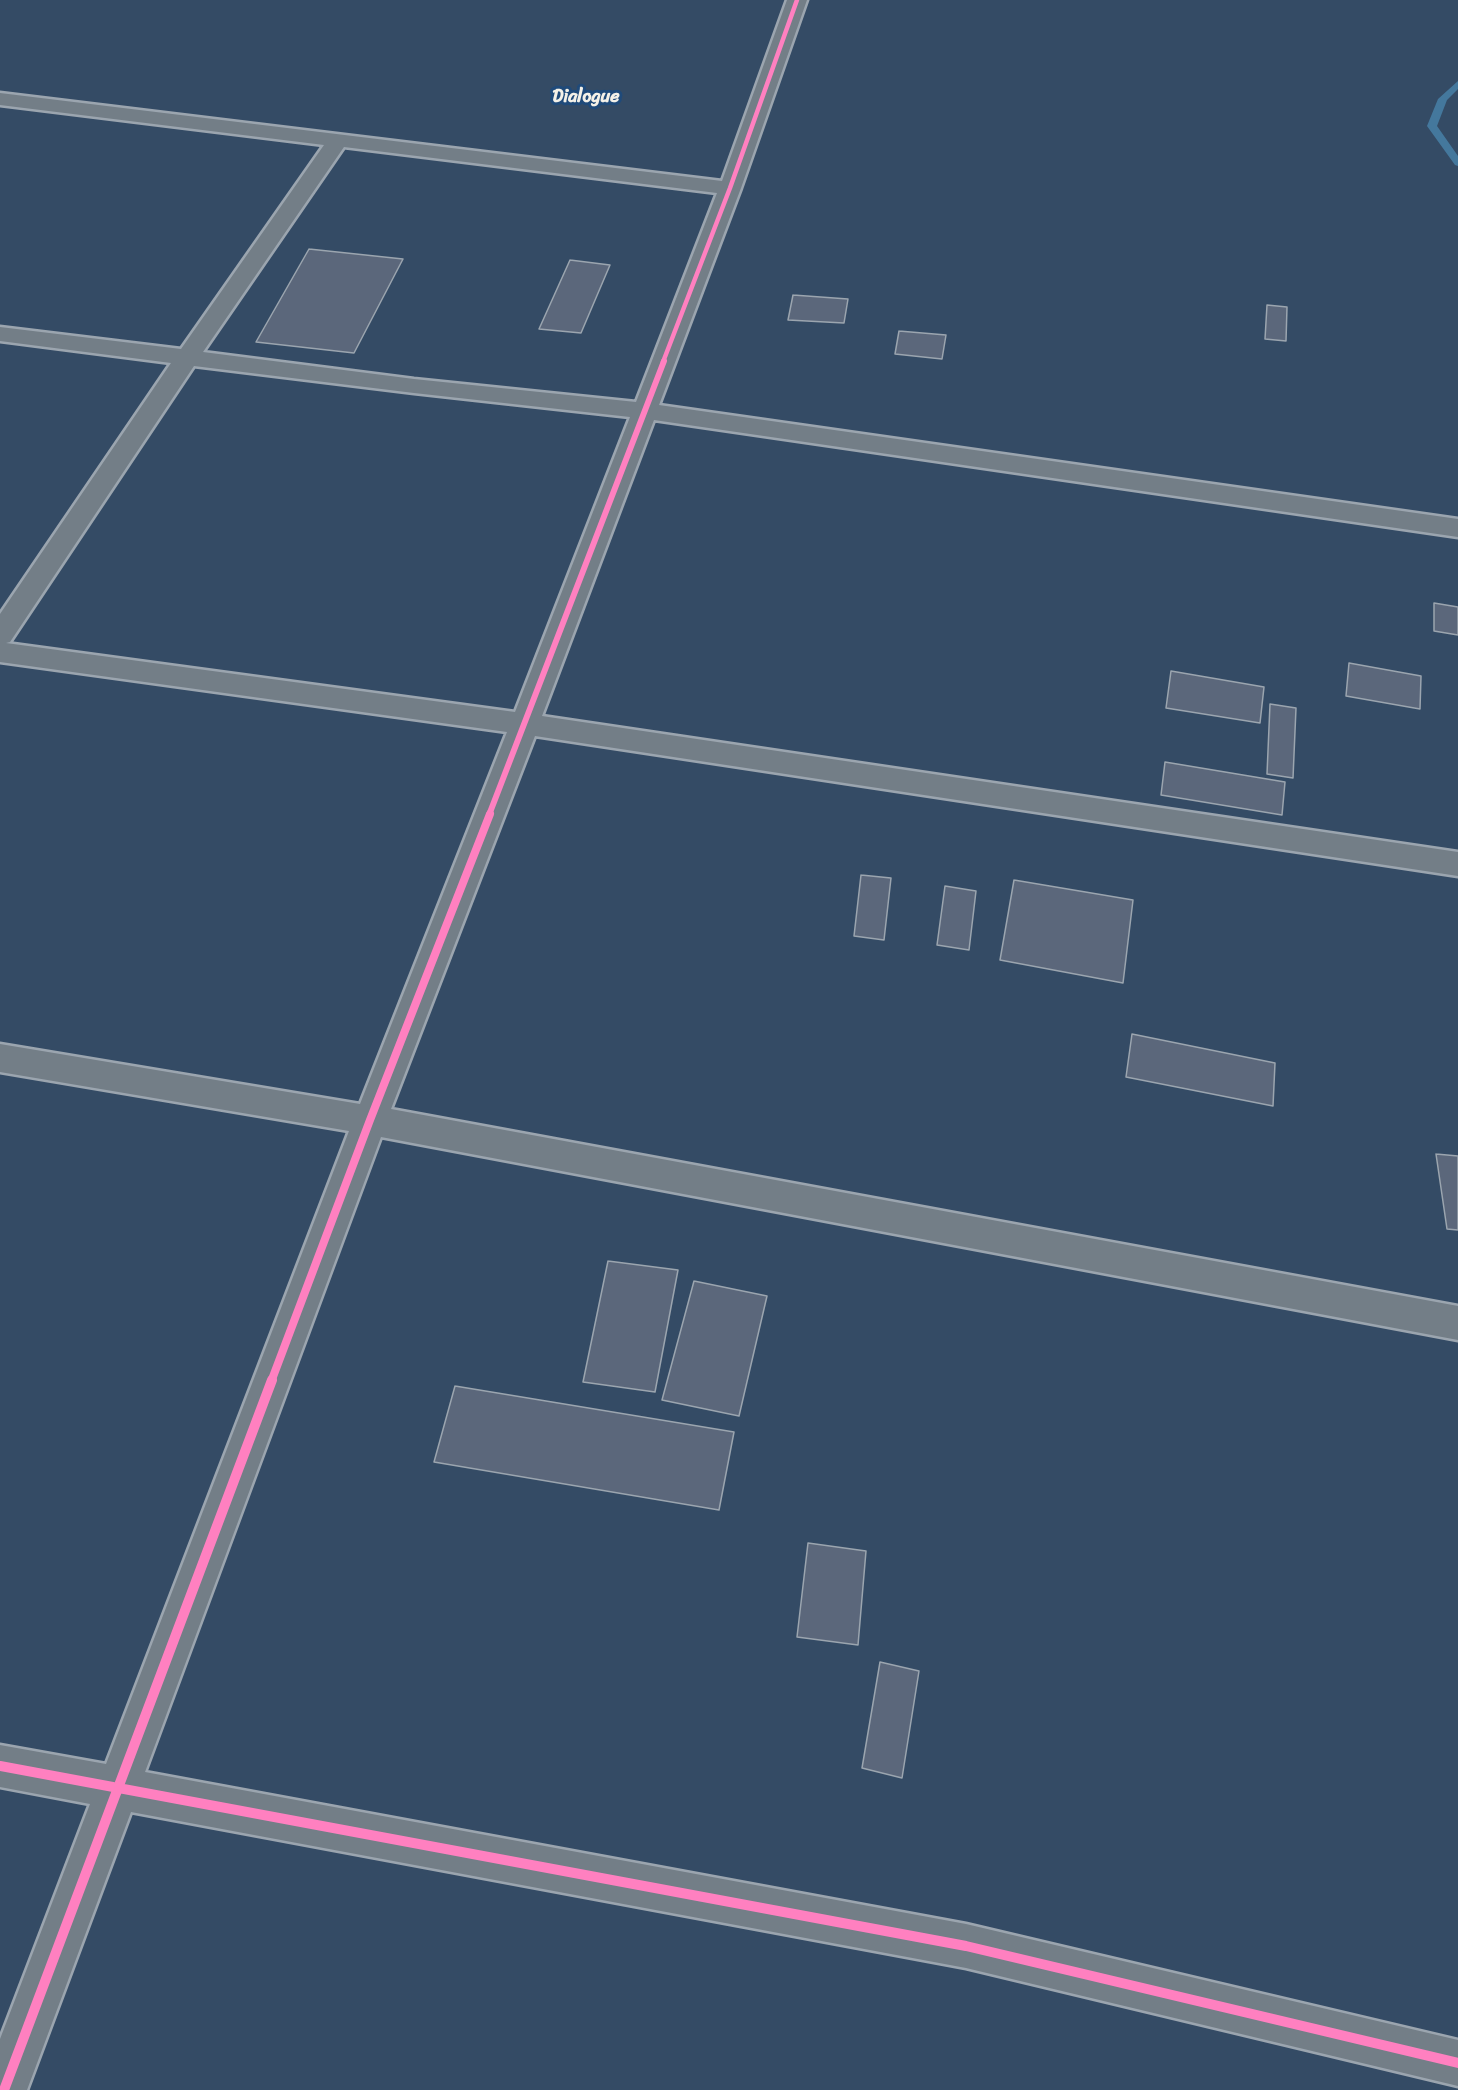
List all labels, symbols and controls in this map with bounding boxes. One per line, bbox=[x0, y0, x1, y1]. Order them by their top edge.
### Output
district label: Dialogue bbox=[553, 86, 619, 108]

